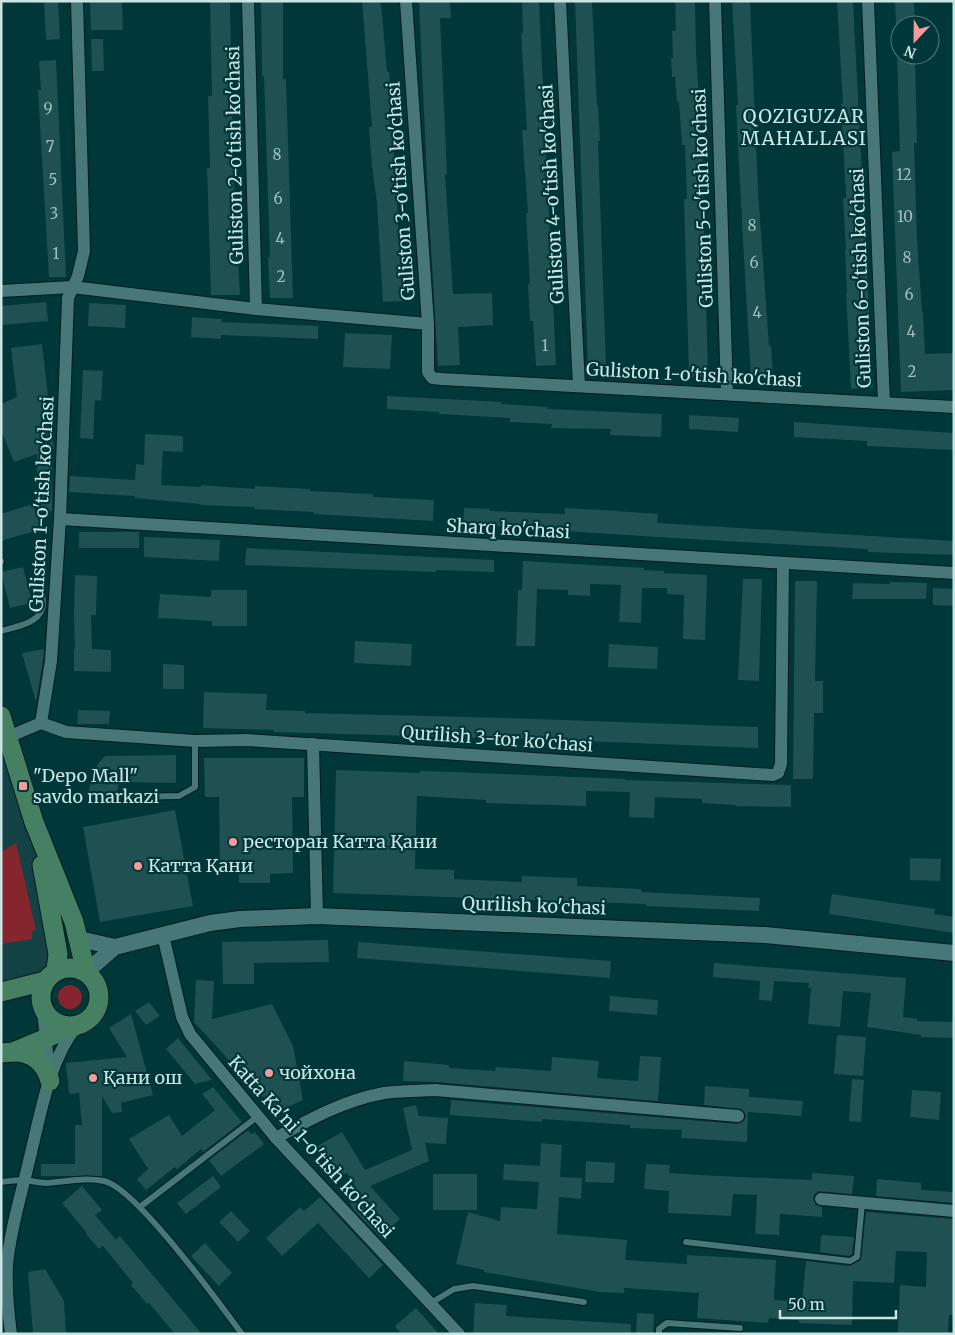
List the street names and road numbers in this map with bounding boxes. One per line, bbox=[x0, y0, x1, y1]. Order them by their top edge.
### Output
street label: Guliston 2-o'tish ko'chasi bbox=[221, 45, 248, 265]
street label: Guliston 3-o'tish ko'chasi bbox=[381, 81, 420, 301]
street label: Guliston 4-o'tish ko'chasi bbox=[534, 84, 569, 304]
street label: Guliston 5-o'tish ko'chasi bbox=[687, 88, 718, 308]
street label: Guliston 6-o'tish ko'chasi bbox=[845, 168, 876, 388]
street label: Guliston 1-o'tish ko'chasi bbox=[586, 357, 803, 392]
street label: Guliston 1-o'tish ko'chasi bbox=[24, 395, 59, 612]
street label: Sharq ko'chasi bbox=[445, 514, 571, 543]
street label: Qurilish 3-tor ko'chasi bbox=[400, 720, 594, 757]
street label: Qurilish ko'chasi bbox=[462, 891, 607, 920]
street label: Katta Ka'ni 1-o'tish ko'chasi bbox=[223, 1051, 399, 1243]

